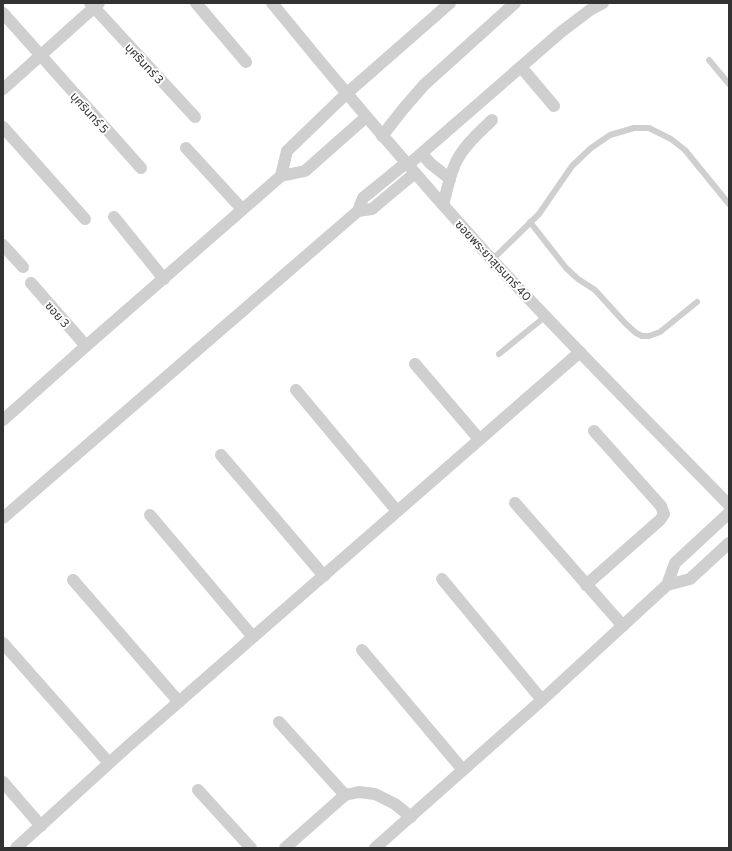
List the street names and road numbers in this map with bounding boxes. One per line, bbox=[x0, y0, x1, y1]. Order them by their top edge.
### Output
street label: บุศรินทร์ 3 bbox=[122, 40, 167, 87]
street label: บุศรินทร์ 5 bbox=[67, 89, 112, 136]
street label: ซอยพระยาสุเรนทร์ 40 bbox=[452, 217, 535, 304]
street label: ซอย 3 bbox=[43, 298, 73, 330]

